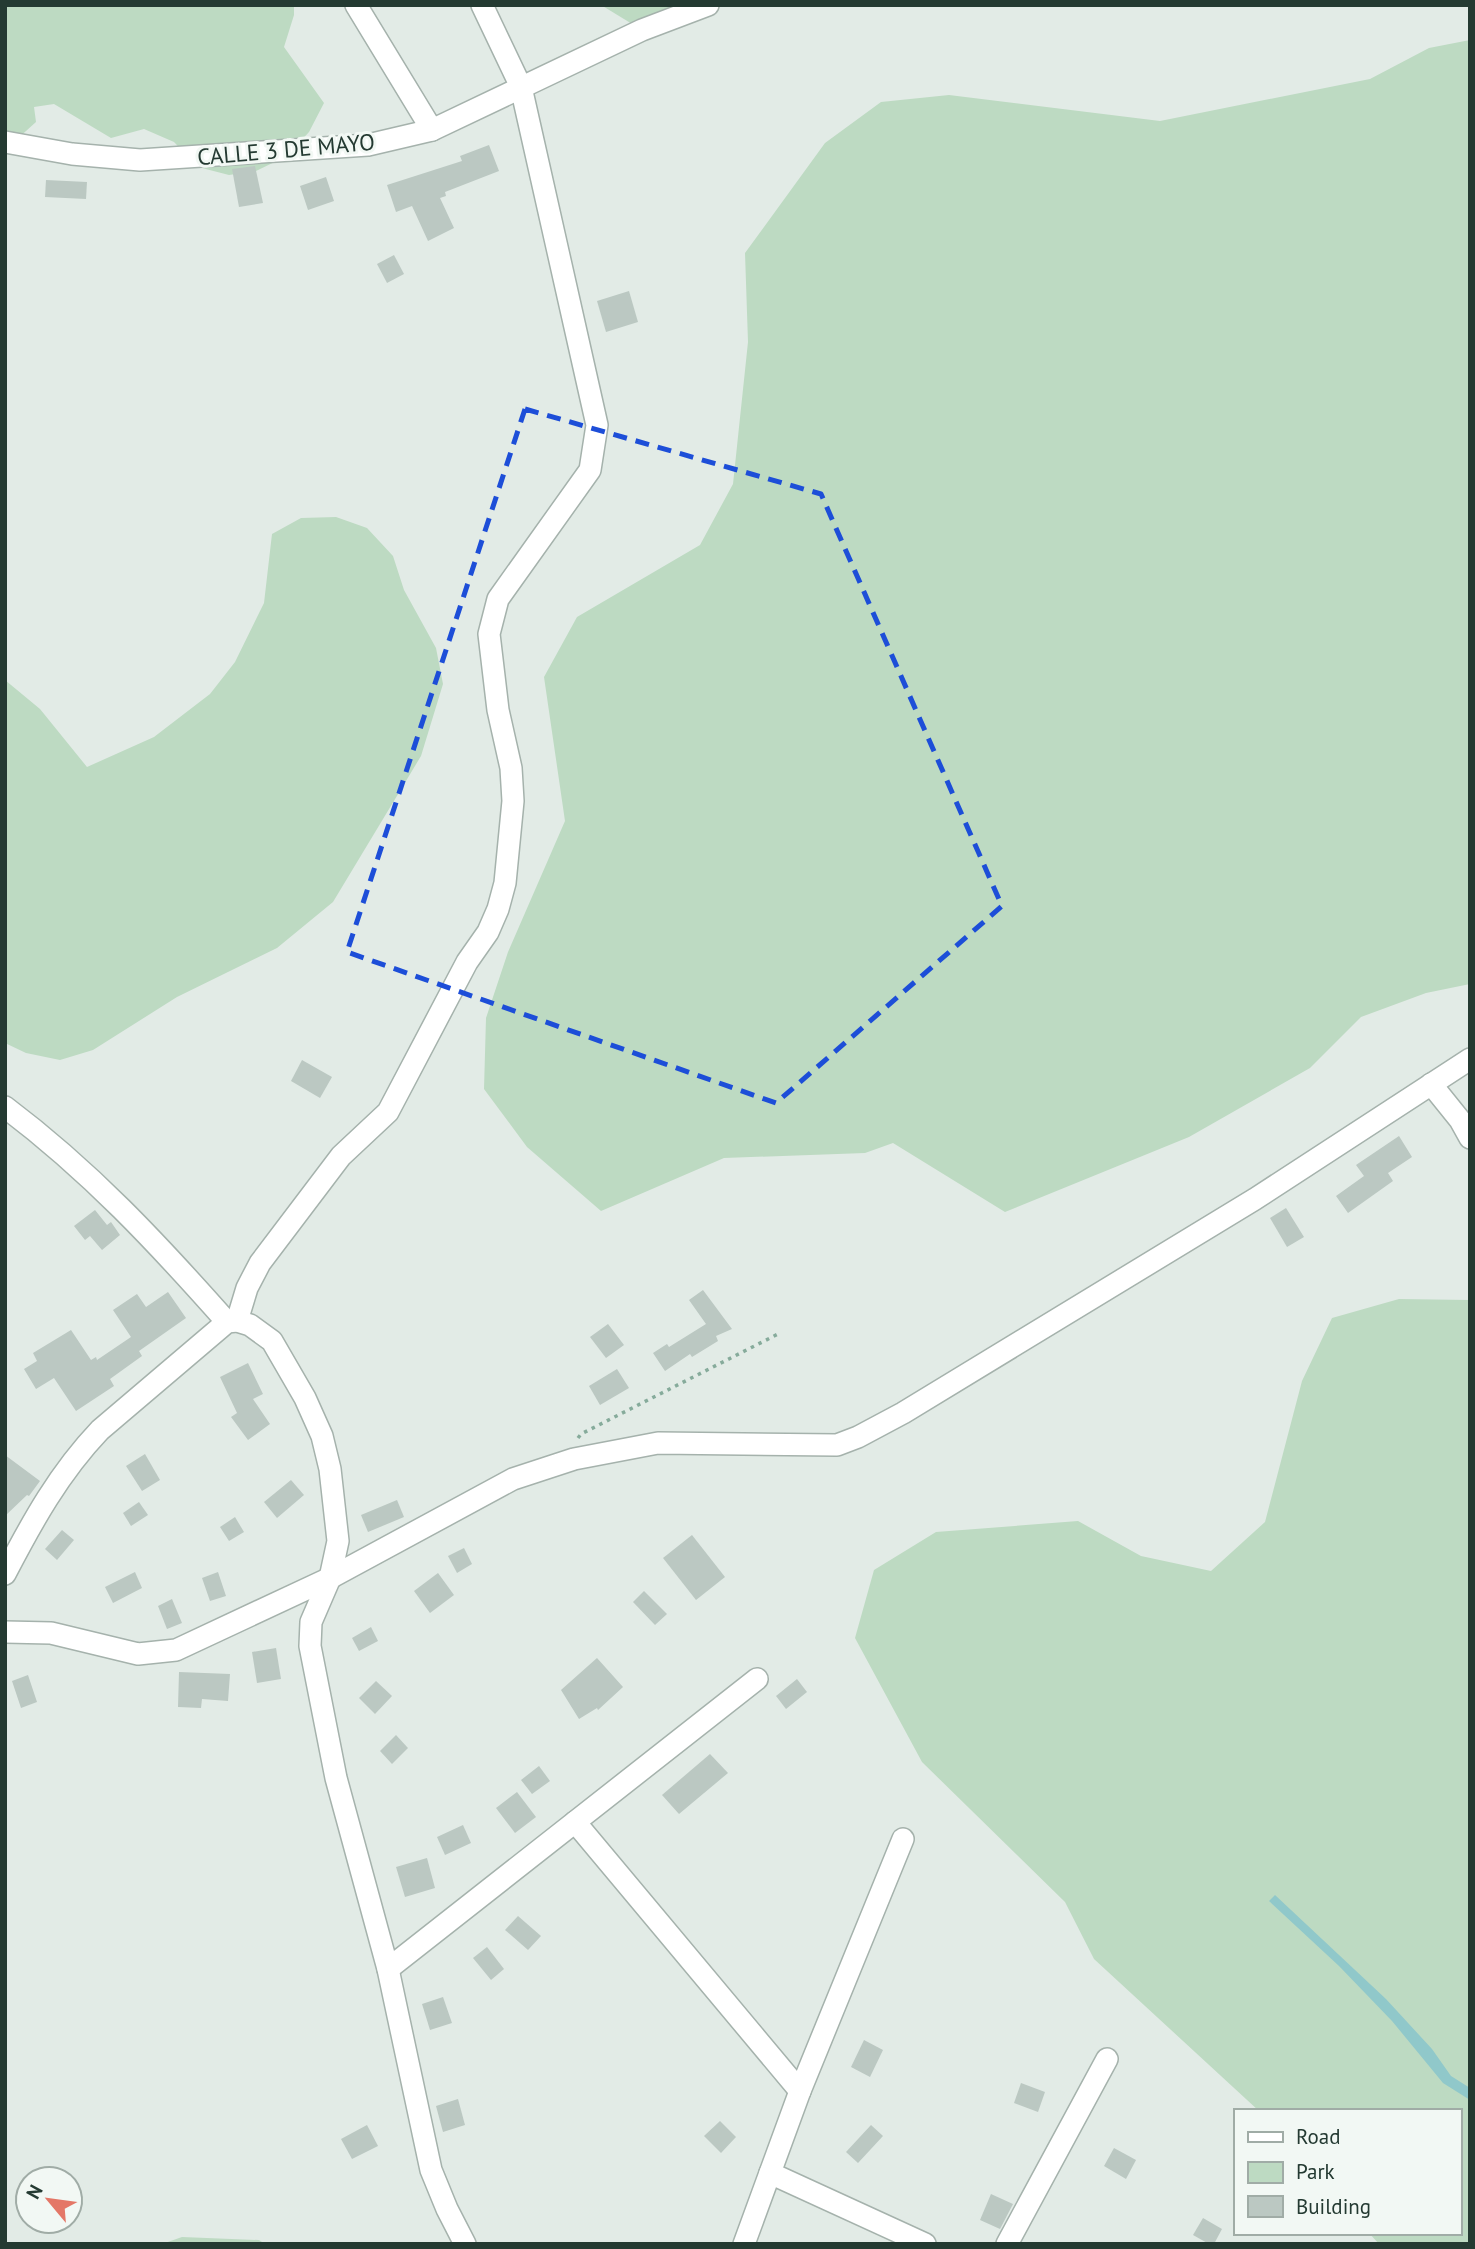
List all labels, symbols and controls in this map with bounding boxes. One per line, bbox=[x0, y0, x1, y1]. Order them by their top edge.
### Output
street label: CALLE 3 DE MAYO bbox=[196, 127, 376, 171]
legend bbox=[1234, 2109, 1461, 2235]
text: Road bbox=[1296, 2123, 1340, 2150]
text: Park bbox=[1296, 2158, 1335, 2185]
north arrow bbox=[14, 2165, 84, 2235]
text: N bbox=[21, 2180, 48, 2203]
text: Building bbox=[1296, 2193, 1371, 2220]

